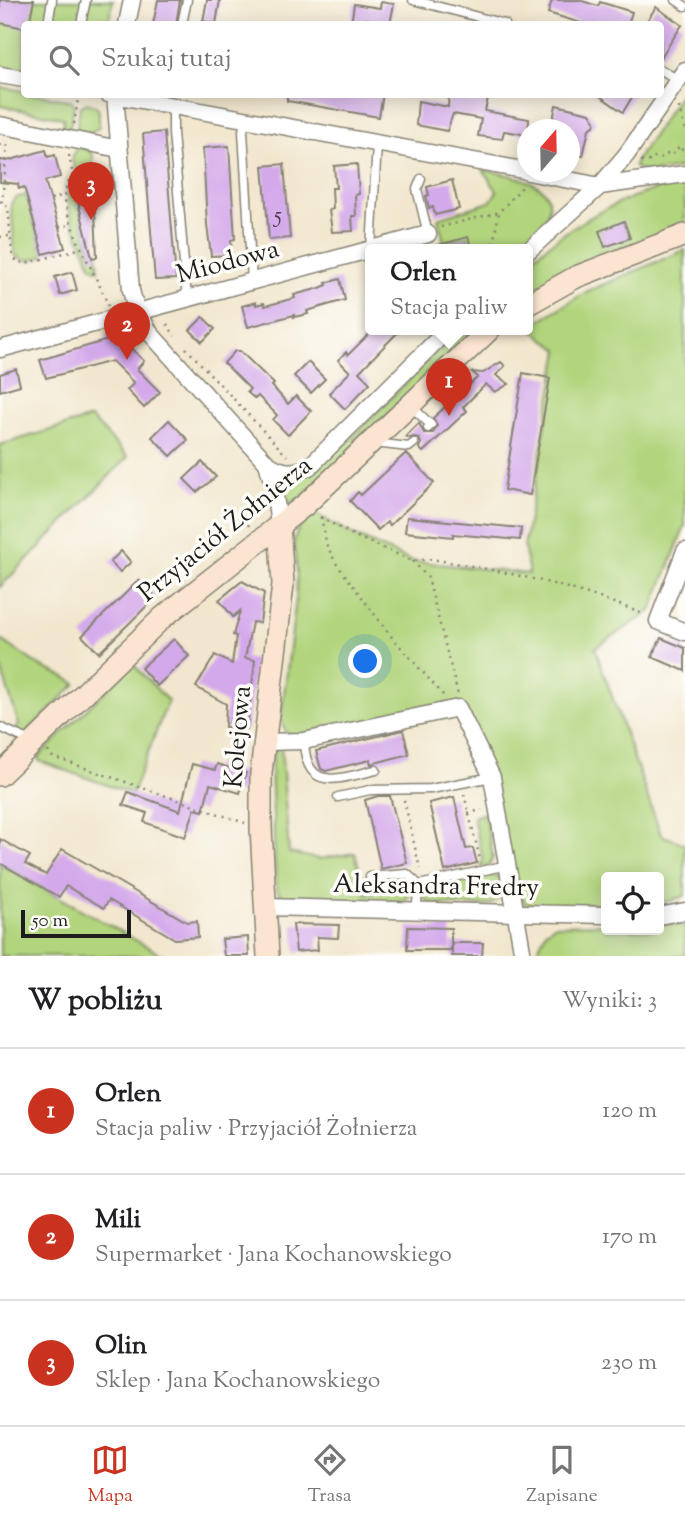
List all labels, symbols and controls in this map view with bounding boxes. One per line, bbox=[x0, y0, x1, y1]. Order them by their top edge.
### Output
search box bbox=[21, 21, 664, 98]
icon: search bbox=[45, 41, 83, 79]
text: Szukaj tutaj bbox=[101, 41, 232, 78]
north arrow bbox=[517, 119, 580, 182]
pin: 3 bbox=[68, 162, 114, 220]
house number: 5 bbox=[272, 200, 282, 233]
street label: Miodowa bbox=[173, 232, 283, 294]
popup bbox=[365, 244, 533, 335]
text: Orlen bbox=[390, 255, 457, 292]
text: Stacja paliw bbox=[390, 292, 508, 325]
pin: 2 bbox=[104, 302, 150, 360]
pin: 1 bbox=[426, 358, 472, 416]
street label: Przyjaciół Żołnierza bbox=[131, 448, 321, 612]
your location bbox=[348, 644, 382, 678]
street label: Kolejowa bbox=[216, 684, 262, 790]
street label: Aleksandra Fredry bbox=[333, 867, 539, 907]
map controls bbox=[601, 872, 664, 935]
button: locate bbox=[601, 872, 664, 935]
scale bar bbox=[21, 907, 131, 939]
text: 50 m bbox=[32, 908, 68, 935]
text: W pobliżu bbox=[28, 980, 162, 1023]
text: Wyniki: 3 bbox=[562, 985, 657, 1018]
text: Orlen bbox=[95, 1076, 161, 1113]
text: 1 bbox=[47, 1095, 55, 1128]
text: 120 m bbox=[602, 1095, 657, 1128]
text: Stacja paliw · Przyjaciół Żołnierza bbox=[95, 1113, 417, 1146]
text: Mili bbox=[95, 1202, 141, 1239]
text: 2 bbox=[46, 1221, 56, 1254]
text: 170 m bbox=[602, 1221, 657, 1254]
text: Supermarket · Jana Kochanowskiego bbox=[95, 1239, 452, 1272]
text: Olin bbox=[95, 1328, 147, 1365]
text: 3 bbox=[46, 1347, 56, 1380]
text: 230 m bbox=[601, 1347, 657, 1380]
text: Sklep · Jana Kochanowskiego bbox=[95, 1365, 380, 1398]
tab: Mapa bbox=[87, 1441, 133, 1510]
tab: Trasa bbox=[308, 1441, 351, 1510]
tab: Zapisane bbox=[526, 1441, 598, 1510]

